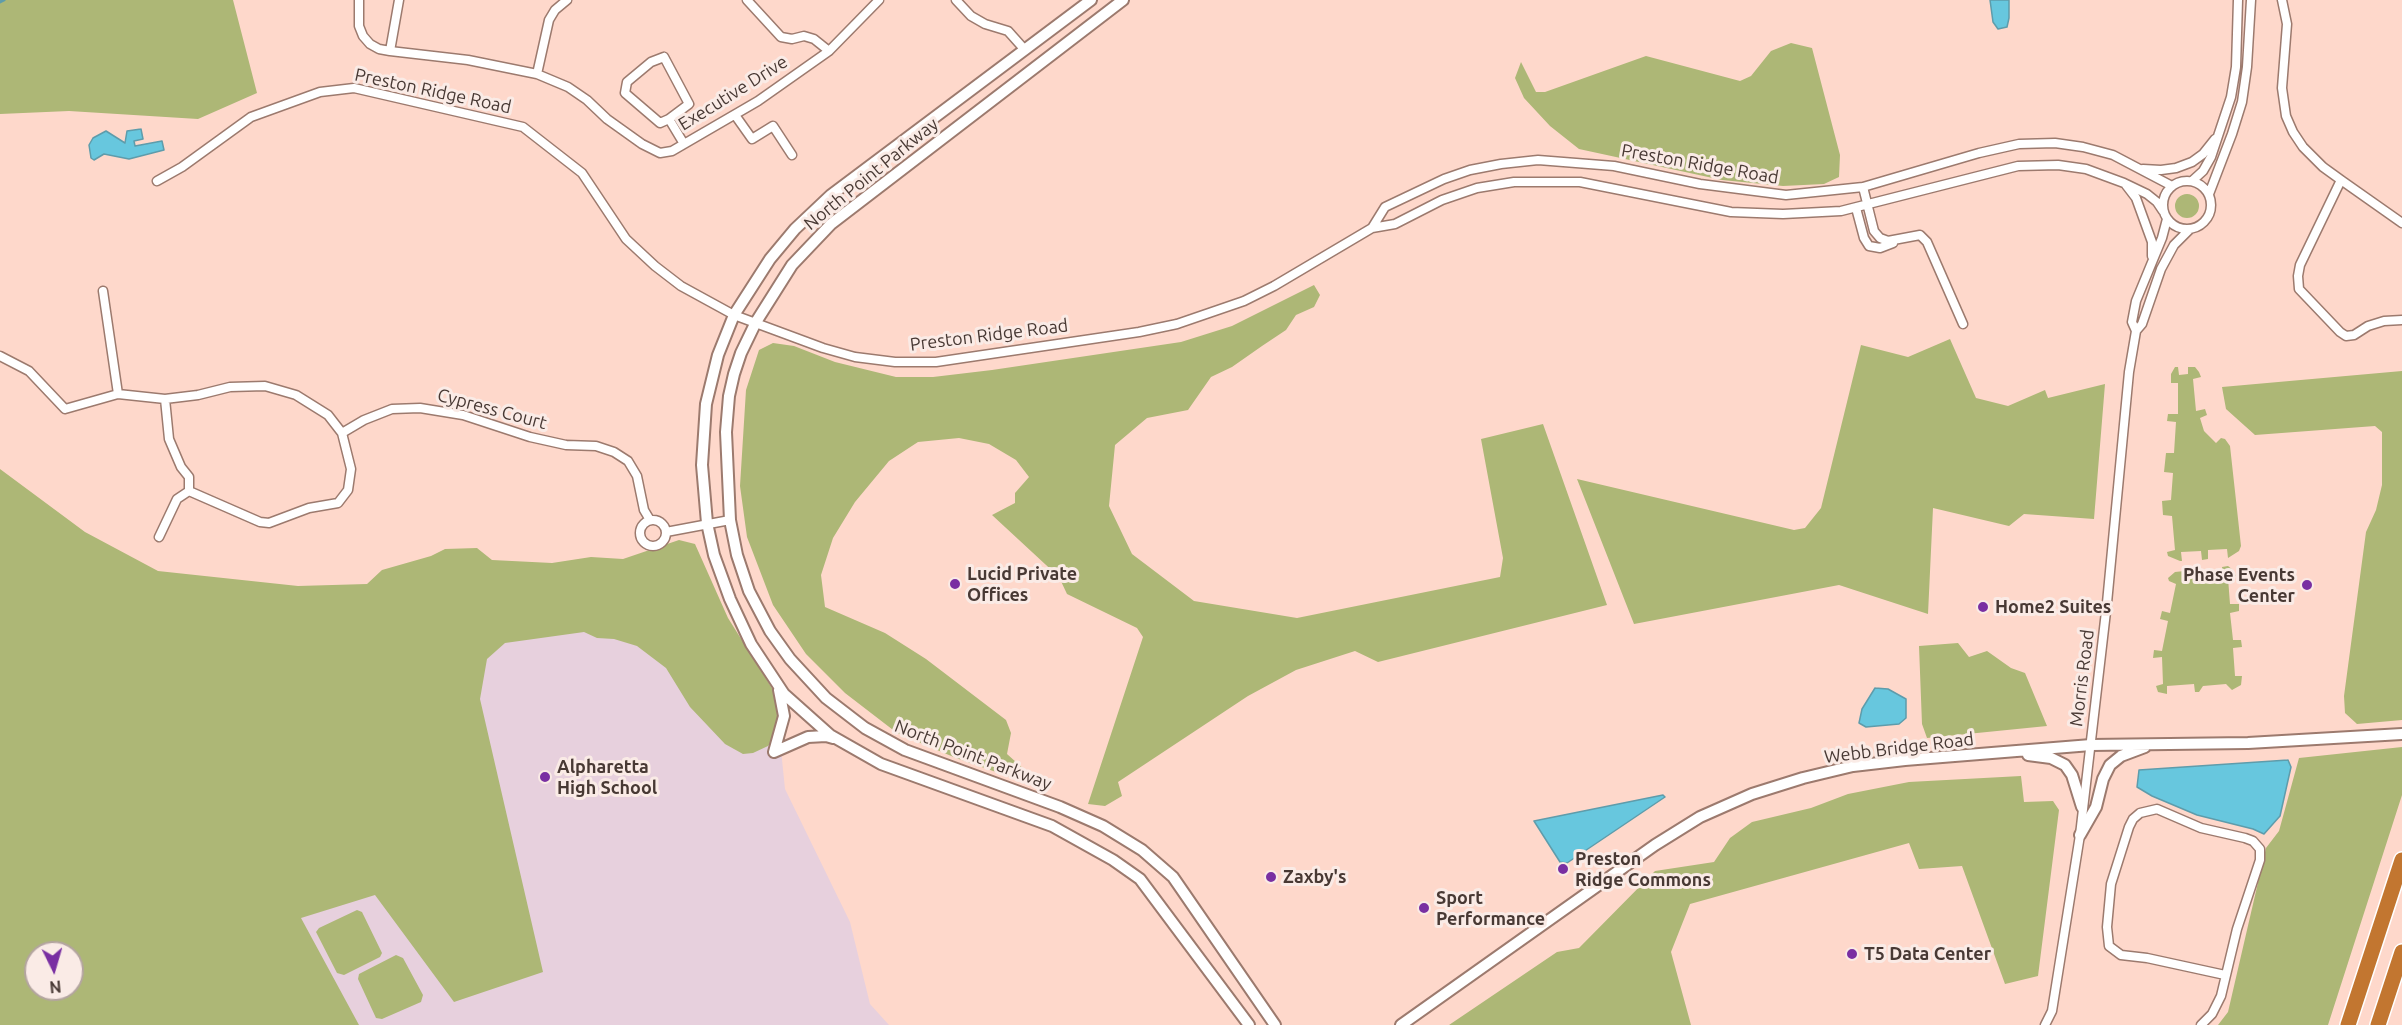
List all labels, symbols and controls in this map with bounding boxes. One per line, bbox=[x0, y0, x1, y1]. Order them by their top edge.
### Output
street label: Executive Drive bbox=[674, 51, 792, 135]
street label: Preston Ridge Road bbox=[353, 64, 513, 118]
street label: North Point Parkway bbox=[800, 113, 942, 235]
street label: Preston Ridge Road bbox=[1620, 140, 1780, 188]
street label: Preston Ridge Road bbox=[909, 315, 1069, 355]
street label: Cypress Court bbox=[435, 384, 549, 434]
place label: Lucid Private Offices bbox=[967, 563, 1077, 606]
place label: Phase Events Center bbox=[2183, 564, 2295, 606]
marker: Lucid Private Offices bbox=[948, 577, 962, 591]
marker: Phase Events Center bbox=[2300, 578, 2314, 592]
place label: Home2 Suites bbox=[1995, 596, 2111, 618]
marker: Home2 Suites bbox=[1976, 600, 1990, 614]
street label: Morris Road bbox=[2065, 628, 2099, 728]
street label: North Point Parkway bbox=[892, 715, 1054, 795]
street label: Webb Bridge Road bbox=[1823, 728, 1975, 768]
place label: Alpharetta High School bbox=[557, 756, 657, 798]
marker: Alpharetta High School bbox=[538, 770, 552, 784]
place label: Preston Ridge Commons bbox=[1575, 848, 1711, 890]
marker: Preston Ridge Commons bbox=[1556, 862, 1570, 876]
place label: Zaxby's bbox=[1283, 866, 1347, 888]
marker: Zaxby's bbox=[1264, 870, 1278, 884]
place label: Sport Performance bbox=[1436, 887, 1545, 930]
marker: Sport Performance bbox=[1417, 901, 1431, 915]
north arrow bbox=[24, 941, 84, 1001]
place label: T5 Data Center bbox=[1864, 943, 1991, 965]
marker: T5 Data Center bbox=[1845, 947, 1859, 961]
text: N bbox=[49, 977, 62, 996]

